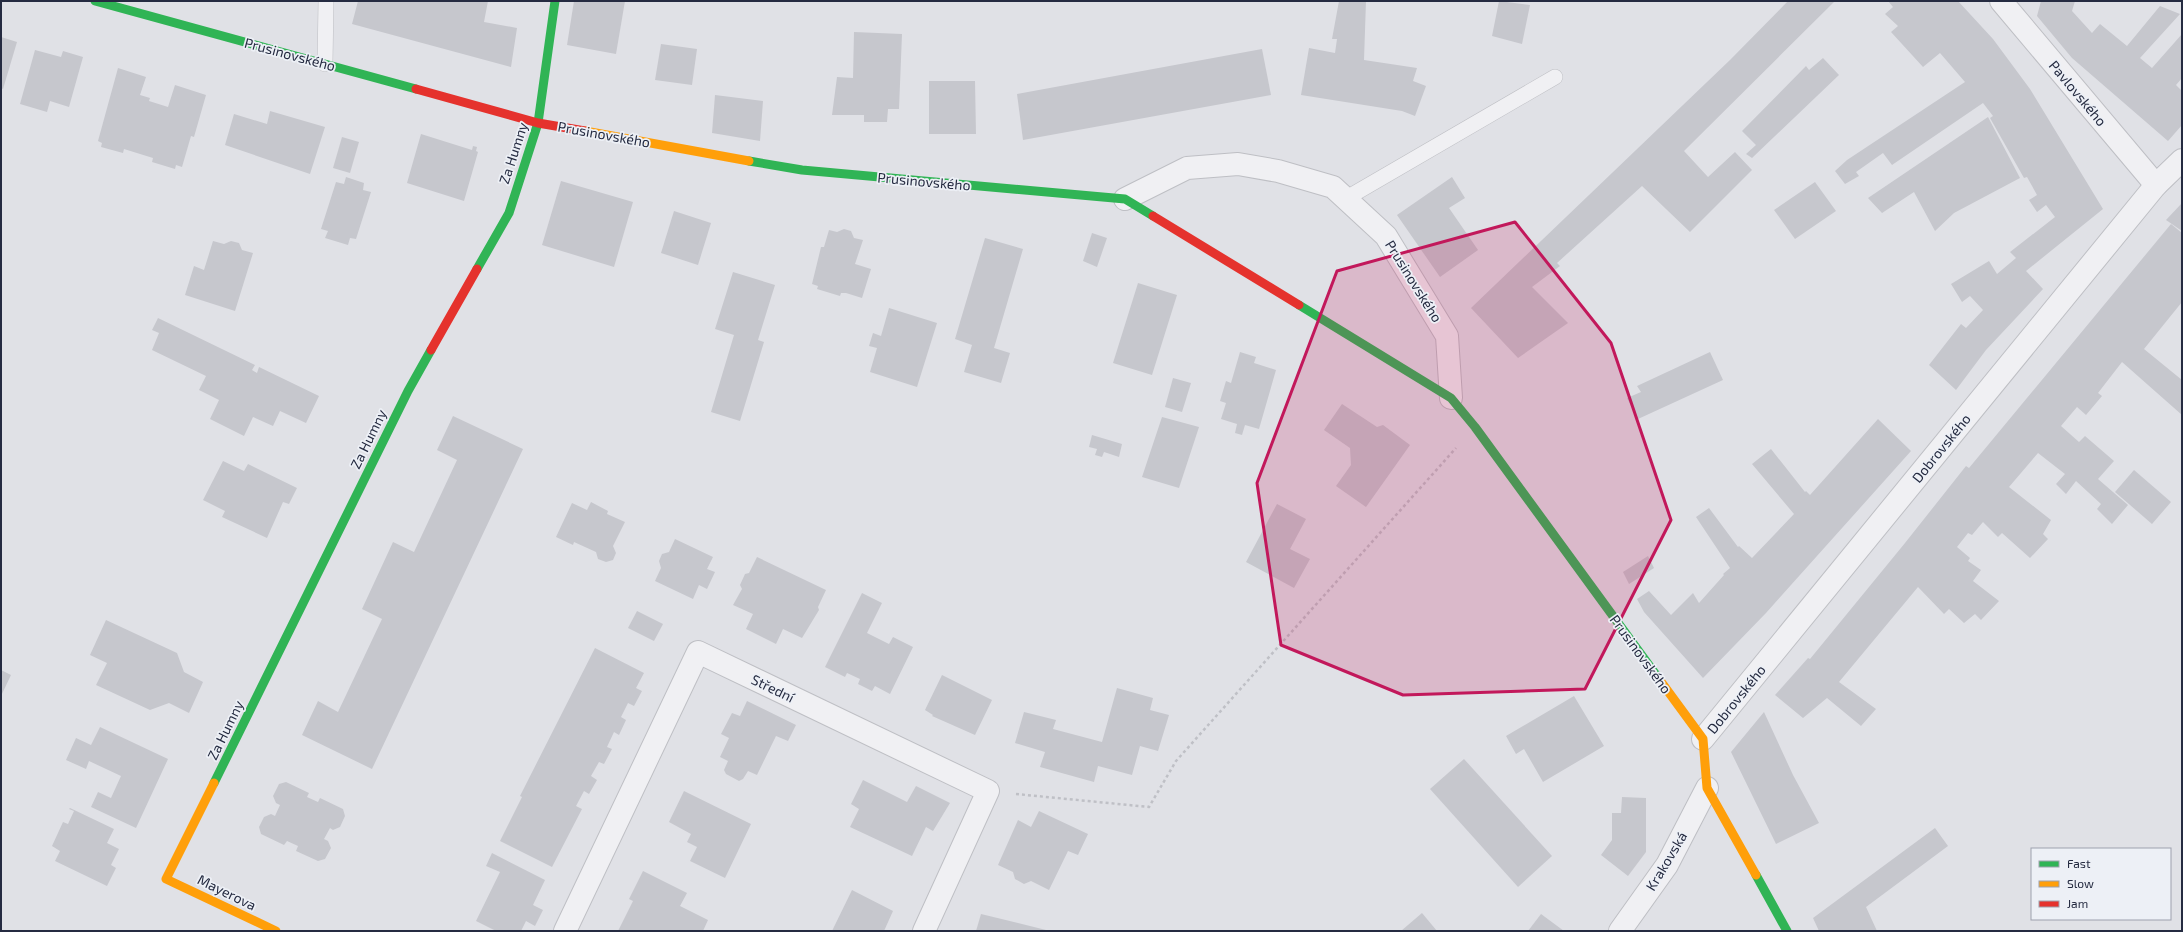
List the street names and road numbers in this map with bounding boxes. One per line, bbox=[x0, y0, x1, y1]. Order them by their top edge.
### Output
street label: Prusinovského bbox=[243, 34, 337, 74]
street label: Pavlovského bbox=[2046, 57, 2110, 129]
street label: Prusinovského bbox=[556, 118, 652, 150]
street label: Za Humny bbox=[495, 119, 531, 186]
street label: Prusinovského bbox=[877, 168, 971, 194]
street label: Prusinovského bbox=[1382, 237, 1446, 325]
street label: Za Humny bbox=[346, 406, 390, 471]
street label: Dobrovského bbox=[1908, 410, 1974, 486]
street label: Prusinovského bbox=[1607, 611, 1675, 697]
street label: Dobrovského bbox=[1703, 661, 1769, 737]
street label: Střední bbox=[749, 670, 798, 706]
street label: Za Humny bbox=[203, 697, 247, 762]
street label: Krakovská bbox=[1642, 828, 1690, 894]
street label: Mayerova bbox=[195, 871, 259, 913]

